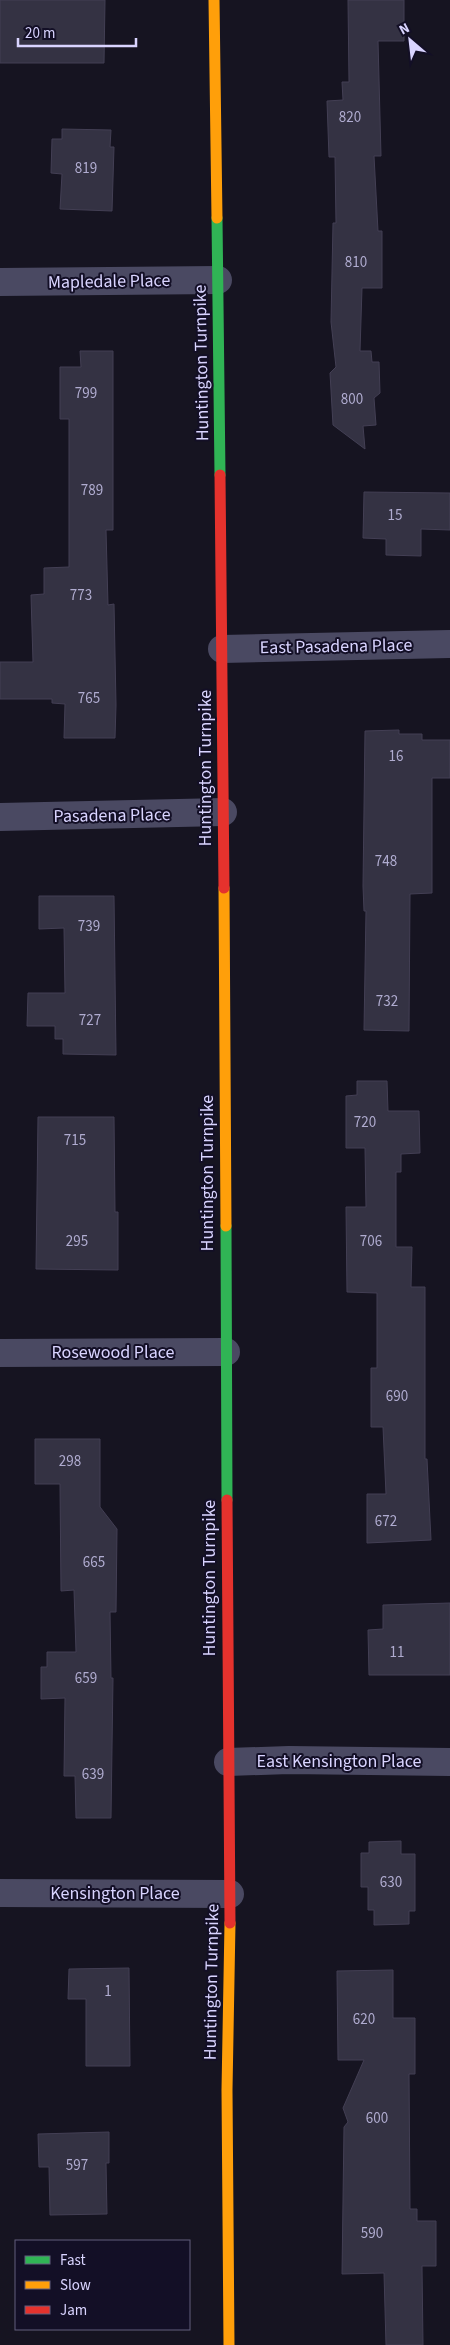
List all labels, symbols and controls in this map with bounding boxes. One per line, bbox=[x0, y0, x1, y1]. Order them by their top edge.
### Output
scale bar bbox=[18, 15, 135, 47]
north arrow bbox=[385, 15, 435, 65]
text: N bbox=[396, 18, 413, 40]
text: 20 m bbox=[25, 23, 55, 44]
house number: 820 bbox=[339, 107, 361, 128]
house number: 819 bbox=[75, 158, 97, 179]
house number: 810 bbox=[345, 252, 367, 273]
street label: Mapledale Place bbox=[48, 268, 171, 295]
street label: Huntington Turnpike bbox=[188, 284, 215, 441]
house number: 799 bbox=[75, 383, 97, 404]
house number: 800 bbox=[341, 389, 363, 410]
house number: 789 bbox=[81, 480, 103, 501]
house number: 15 bbox=[388, 505, 402, 526]
house number: 773 bbox=[70, 585, 92, 606]
street label: East Pasadena Place bbox=[260, 633, 413, 660]
house number: 765 bbox=[78, 688, 100, 709]
street label: Huntington Turnpike bbox=[193, 690, 218, 846]
house number: 16 bbox=[389, 746, 403, 767]
street label: Pasadena Place bbox=[53, 802, 171, 829]
house number: 748 bbox=[375, 851, 397, 872]
house number: 739 bbox=[78, 916, 100, 937]
house number: 732 bbox=[376, 991, 398, 1012]
house number: 727 bbox=[79, 1010, 101, 1031]
street label: Huntington Turnpike bbox=[195, 1095, 220, 1251]
house number: 720 bbox=[354, 1112, 376, 1133]
house number: 715 bbox=[64, 1130, 86, 1151]
house number: 295 bbox=[66, 1231, 88, 1252]
house number: 706 bbox=[360, 1231, 382, 1252]
street label: Rosewood Place bbox=[52, 1340, 175, 1365]
house number: 690 bbox=[386, 1386, 408, 1407]
house number: 298 bbox=[59, 1451, 81, 1472]
street label: Huntington Turnpike bbox=[197, 1500, 222, 1656]
house number: 672 bbox=[375, 1511, 397, 1532]
house number: 665 bbox=[83, 1552, 105, 1573]
house number: 11 bbox=[390, 1642, 404, 1663]
house number: 659 bbox=[75, 1668, 97, 1689]
street label: East Kensington Place bbox=[256, 1749, 422, 1774]
house number: 639 bbox=[82, 1764, 104, 1785]
house number: 630 bbox=[380, 1872, 402, 1893]
street label: Kensington Place bbox=[50, 1881, 180, 1906]
street label: Huntington Turnpike bbox=[198, 1904, 225, 2060]
house number: 1 bbox=[104, 1981, 112, 2002]
house number: 620 bbox=[353, 2009, 375, 2030]
house number: 600 bbox=[366, 2108, 388, 2129]
house number: 597 bbox=[66, 2155, 88, 2176]
house number: 590 bbox=[361, 2223, 383, 2244]
legend bbox=[15, 2240, 190, 2330]
text: Fast bbox=[60, 2250, 86, 2271]
text: Slow bbox=[60, 2275, 91, 2296]
text: Jam bbox=[60, 2300, 87, 2321]

